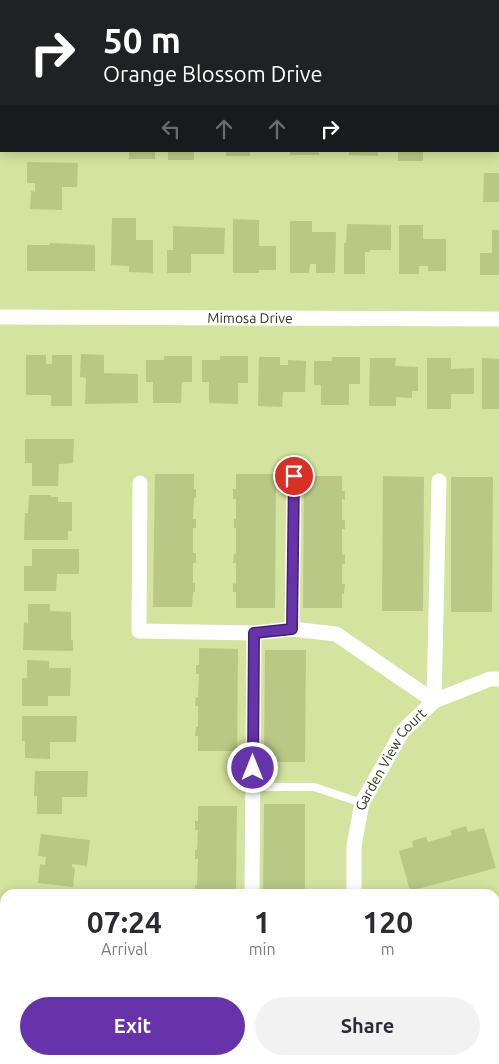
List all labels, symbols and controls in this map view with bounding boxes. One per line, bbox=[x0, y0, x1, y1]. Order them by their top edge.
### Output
icon: right bbox=[20, 20, 85, 85]
text: 50 m bbox=[103, 20, 181, 60]
text: Orange Blossom Drive bbox=[103, 61, 323, 86]
icon: left bbox=[157, 115, 185, 143]
icon: ahead bbox=[210, 115, 238, 143]
icon: ahead bbox=[263, 115, 291, 143]
icon: right bbox=[316, 115, 344, 143]
street label: Mimosa Drive bbox=[207, 310, 293, 326]
pin bbox=[273, 455, 315, 497]
icon: arrive bbox=[280, 462, 308, 490]
street label: Garden View Court bbox=[353, 705, 430, 812]
position arrow bbox=[226, 741, 278, 793]
text: 07:24 bbox=[87, 905, 162, 939]
text: 1 bbox=[254, 905, 271, 939]
text: 120 bbox=[362, 905, 413, 939]
text: Arrival bbox=[101, 940, 148, 958]
text: min bbox=[249, 940, 276, 958]
text: m bbox=[381, 940, 395, 958]
button: Exit bbox=[20, 997, 245, 1055]
button: Share bbox=[255, 997, 480, 1055]

